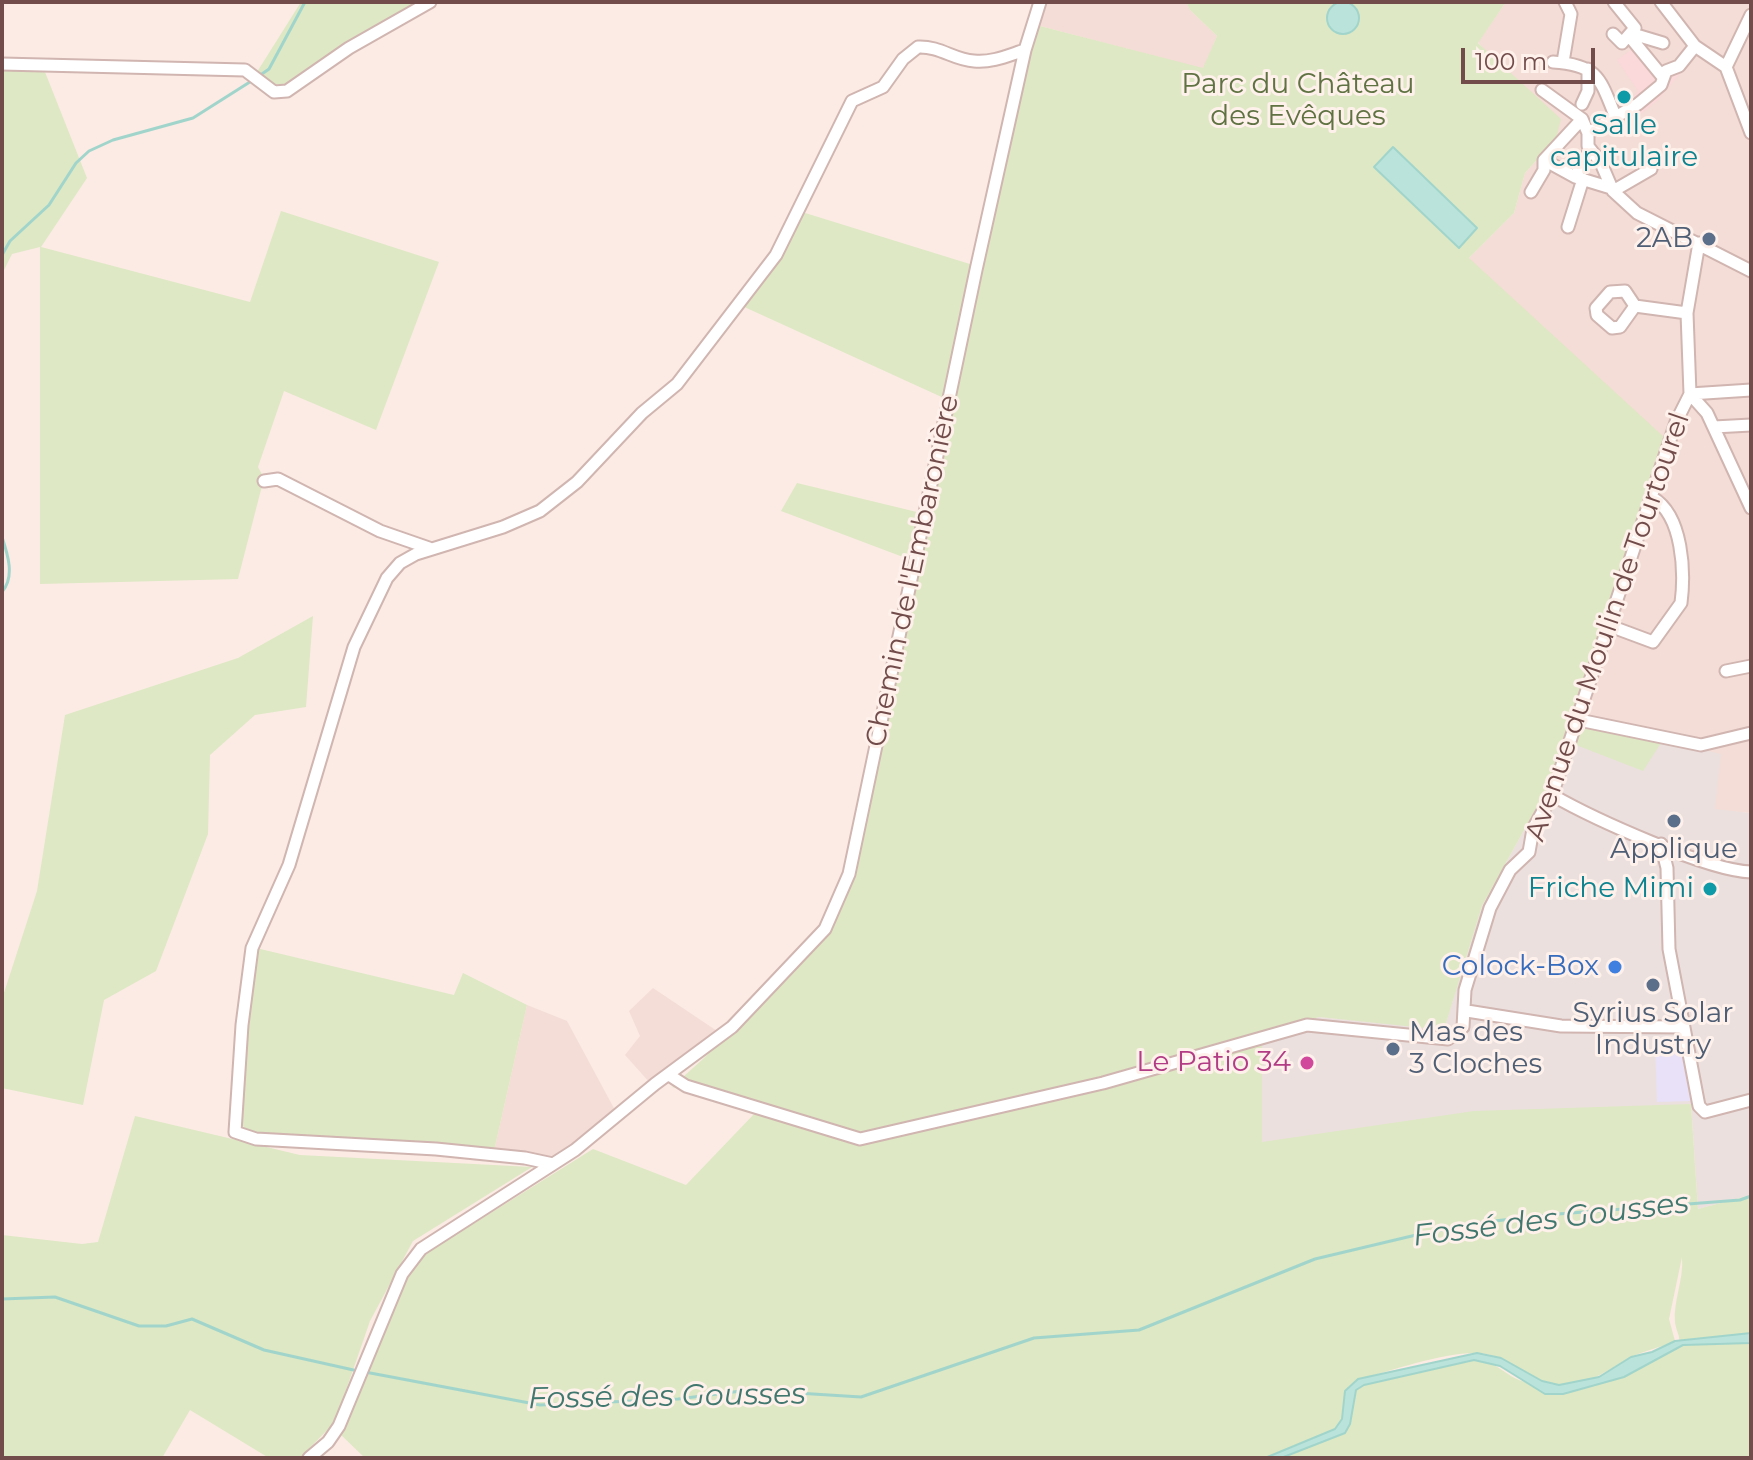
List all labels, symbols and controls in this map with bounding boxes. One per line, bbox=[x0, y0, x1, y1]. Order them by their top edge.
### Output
scale bar bbox=[1465, 32, 1599, 82]
text: 100 m bbox=[1475, 47, 1547, 76]
park label: Parc du Château des Evêques bbox=[1181, 68, 1415, 134]
marker: Salle capitulaire bbox=[1615, 88, 1633, 106]
place label: Salle capitulaire bbox=[1550, 109, 1698, 175]
place label: 2AB bbox=[1636, 222, 1693, 256]
marker: 2AB bbox=[1700, 230, 1718, 248]
street label: Chemin de l'Embaronière bbox=[859, 392, 967, 750]
street label: Avenue du Moulin de Tourtourel bbox=[1519, 408, 1697, 846]
marker: Applique bbox=[1665, 812, 1683, 830]
place label: Applique bbox=[1610, 833, 1738, 867]
place label: Friche Mimi bbox=[1528, 872, 1694, 906]
marker: Friche Mimi bbox=[1701, 880, 1719, 898]
place label: Colock-Box bbox=[1442, 950, 1599, 984]
marker: Colock-Box bbox=[1606, 958, 1624, 976]
marker: Syrius Solar Industry bbox=[1644, 976, 1662, 994]
place label: Syrius Solar Industry bbox=[1573, 997, 1733, 1063]
place label: Mas des 3 Cloches bbox=[1409, 1016, 1542, 1082]
marker: Mas des 3 Cloches bbox=[1384, 1040, 1402, 1058]
place label: Le Patio 34 bbox=[1136, 1046, 1291, 1080]
marker: Le Patio 34 bbox=[1298, 1054, 1316, 1072]
water label: Fossé des Gousses bbox=[1411, 1185, 1691, 1255]
water label: Fossé des Gousses bbox=[528, 1377, 806, 1417]

